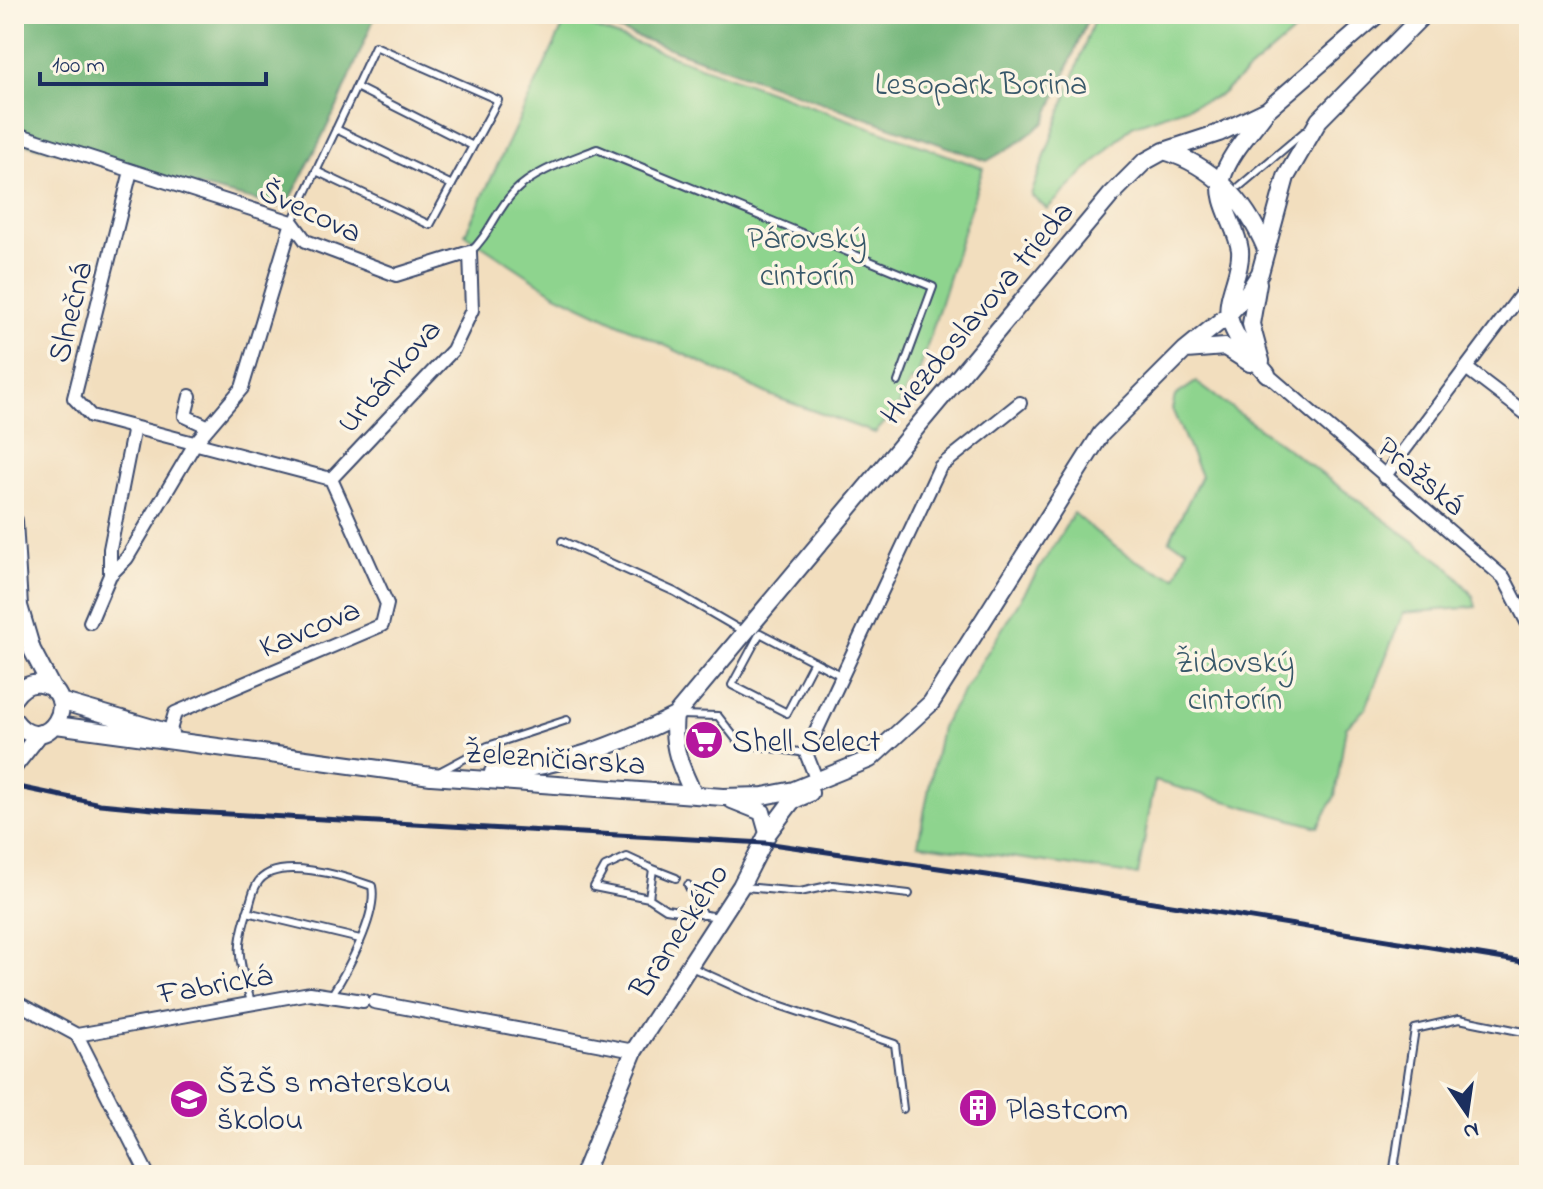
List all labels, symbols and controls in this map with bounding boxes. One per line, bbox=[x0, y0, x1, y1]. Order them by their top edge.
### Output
scale bar bbox=[40, 36, 266, 86]
text: 100 m bbox=[52, 49, 105, 84]
park label: Lesopark Borina bbox=[875, 63, 1087, 110]
street label: Švecova bbox=[250, 169, 369, 257]
street label: Hviezdoslavova trieda bbox=[870, 192, 1087, 437]
park label: Párovský cintorín bbox=[747, 217, 867, 301]
street label: Slnečná bbox=[37, 258, 108, 368]
street label: Urbánkova bbox=[327, 309, 454, 445]
street label: Pražská bbox=[1365, 426, 1475, 529]
street label: Kavcova bbox=[253, 588, 368, 672]
park label: Židovský cintorín bbox=[1175, 641, 1295, 725]
supermarket icon: Shell Select bbox=[683, 719, 725, 761]
place label: Shell Select bbox=[732, 720, 881, 767]
street label: Železničiarska bbox=[462, 731, 647, 790]
street label: Braneckého bbox=[619, 855, 742, 1010]
street label: Fabrická bbox=[154, 953, 276, 1020]
place label: ŠZŠ s materskou školou bbox=[217, 1061, 451, 1145]
north arrow bbox=[1427, 1073, 1507, 1153]
school or university icon: ŠZŠ s materskou školou bbox=[168, 1078, 210, 1120]
building icon: Plastcom bbox=[957, 1087, 999, 1129]
place label: Plastcom bbox=[1006, 1088, 1128, 1135]
text: N bbox=[1460, 1112, 1482, 1147]

